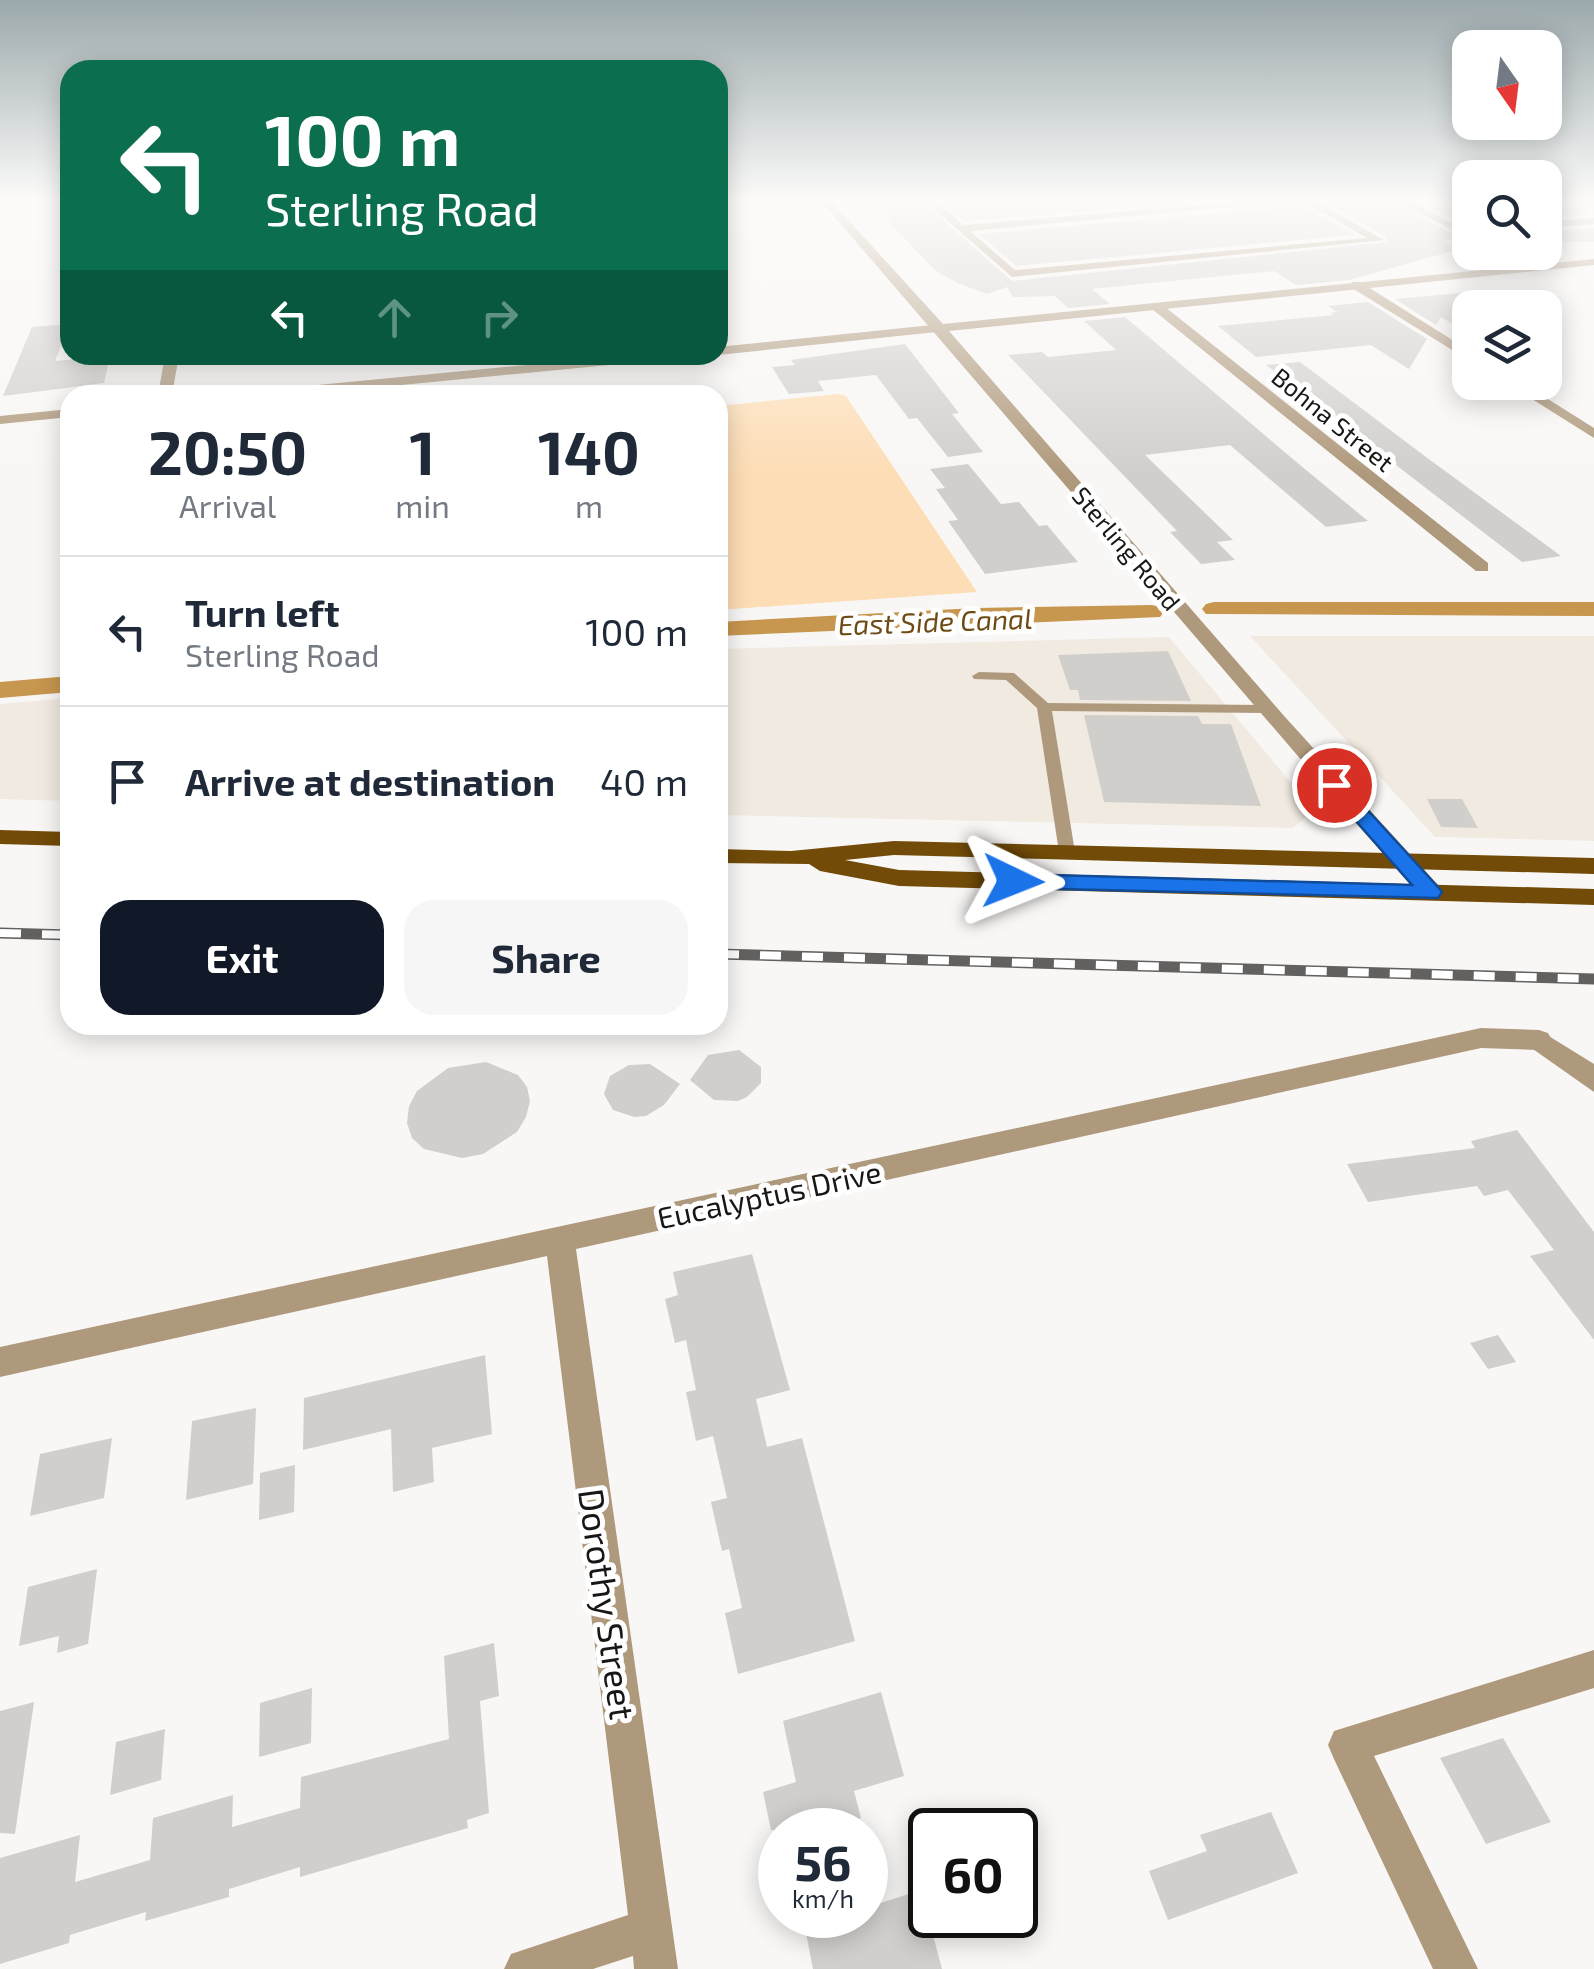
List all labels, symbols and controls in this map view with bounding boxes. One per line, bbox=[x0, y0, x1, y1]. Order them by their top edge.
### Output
north arrow bbox=[1452, 30, 1562, 140]
map controls bbox=[1452, 30, 1562, 400]
text: 100 m bbox=[265, 96, 460, 180]
icon: left bbox=[100, 100, 230, 230]
button: search bbox=[1452, 160, 1562, 270]
text: Sterling Road bbox=[265, 181, 539, 235]
icon: left bbox=[262, 290, 317, 345]
icon: ahead bbox=[367, 290, 422, 345]
icon: right bbox=[472, 290, 527, 345]
button: layers bbox=[1452, 290, 1562, 400]
street label: Bohna Street bbox=[1266, 361, 1400, 477]
text: 20:50 bbox=[148, 415, 307, 487]
text: 1 bbox=[410, 415, 436, 487]
text: 140 bbox=[538, 415, 640, 487]
street label: Sterling Road bbox=[1067, 480, 1187, 616]
text: Arrival bbox=[179, 486, 276, 524]
text: min bbox=[395, 486, 450, 524]
text: m bbox=[575, 486, 603, 524]
text: Turn left bbox=[185, 589, 340, 635]
water label: East Side Canal bbox=[837, 601, 1033, 641]
icon: left bbox=[100, 604, 155, 659]
text: 100 m bbox=[585, 608, 688, 654]
text: Sterling Road bbox=[185, 635, 380, 673]
pin bbox=[1292, 743, 1377, 828]
icon: arrive bbox=[100, 754, 155, 809]
text: Arrive at destination bbox=[185, 758, 555, 804]
text: 40 m bbox=[600, 758, 688, 804]
icon: arrive bbox=[1307, 758, 1362, 813]
position arrow bbox=[961, 829, 1065, 933]
button: Exit bbox=[100, 900, 384, 1015]
button: Share bbox=[404, 900, 688, 1015]
street label: Eucalyptus Drive bbox=[654, 1153, 884, 1235]
street label: Dorothy Street bbox=[571, 1486, 645, 1722]
speed limit sign: 60 bbox=[908, 1808, 1038, 1938]
text: 56 bbox=[794, 1831, 852, 1891]
text: km/h bbox=[792, 1883, 854, 1913]

